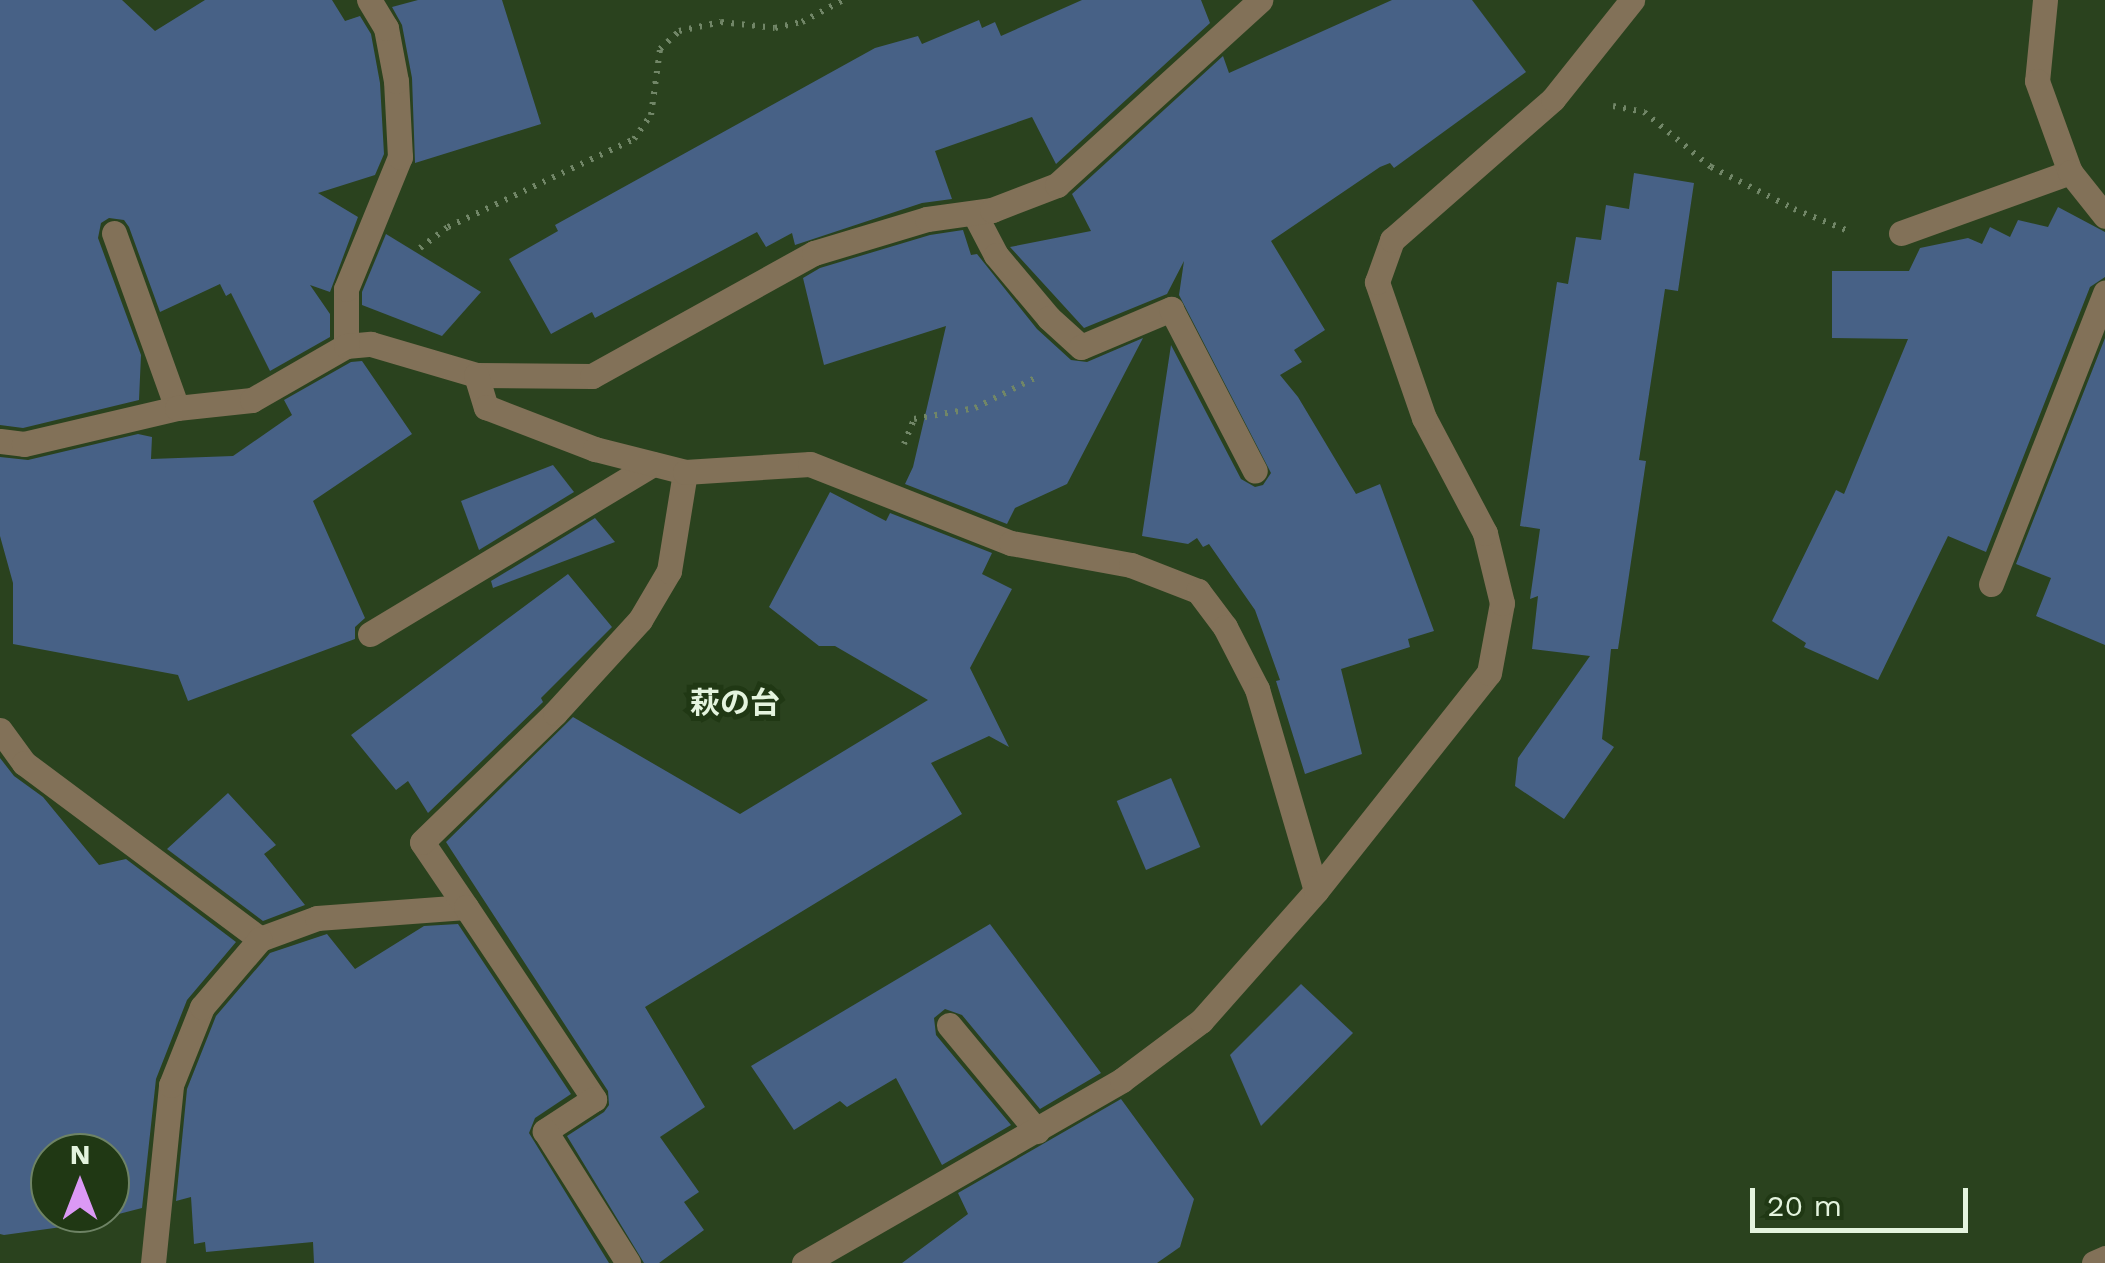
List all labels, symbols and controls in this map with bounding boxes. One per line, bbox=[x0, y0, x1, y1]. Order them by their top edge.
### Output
district label: 萩の台 bbox=[690, 685, 780, 721]
north arrow bbox=[30, 1133, 130, 1233]
text: N bbox=[70, 1138, 90, 1171]
scale bar bbox=[1755, 1168, 1972, 1230]
text: 20 m bbox=[1767, 1188, 1842, 1223]

